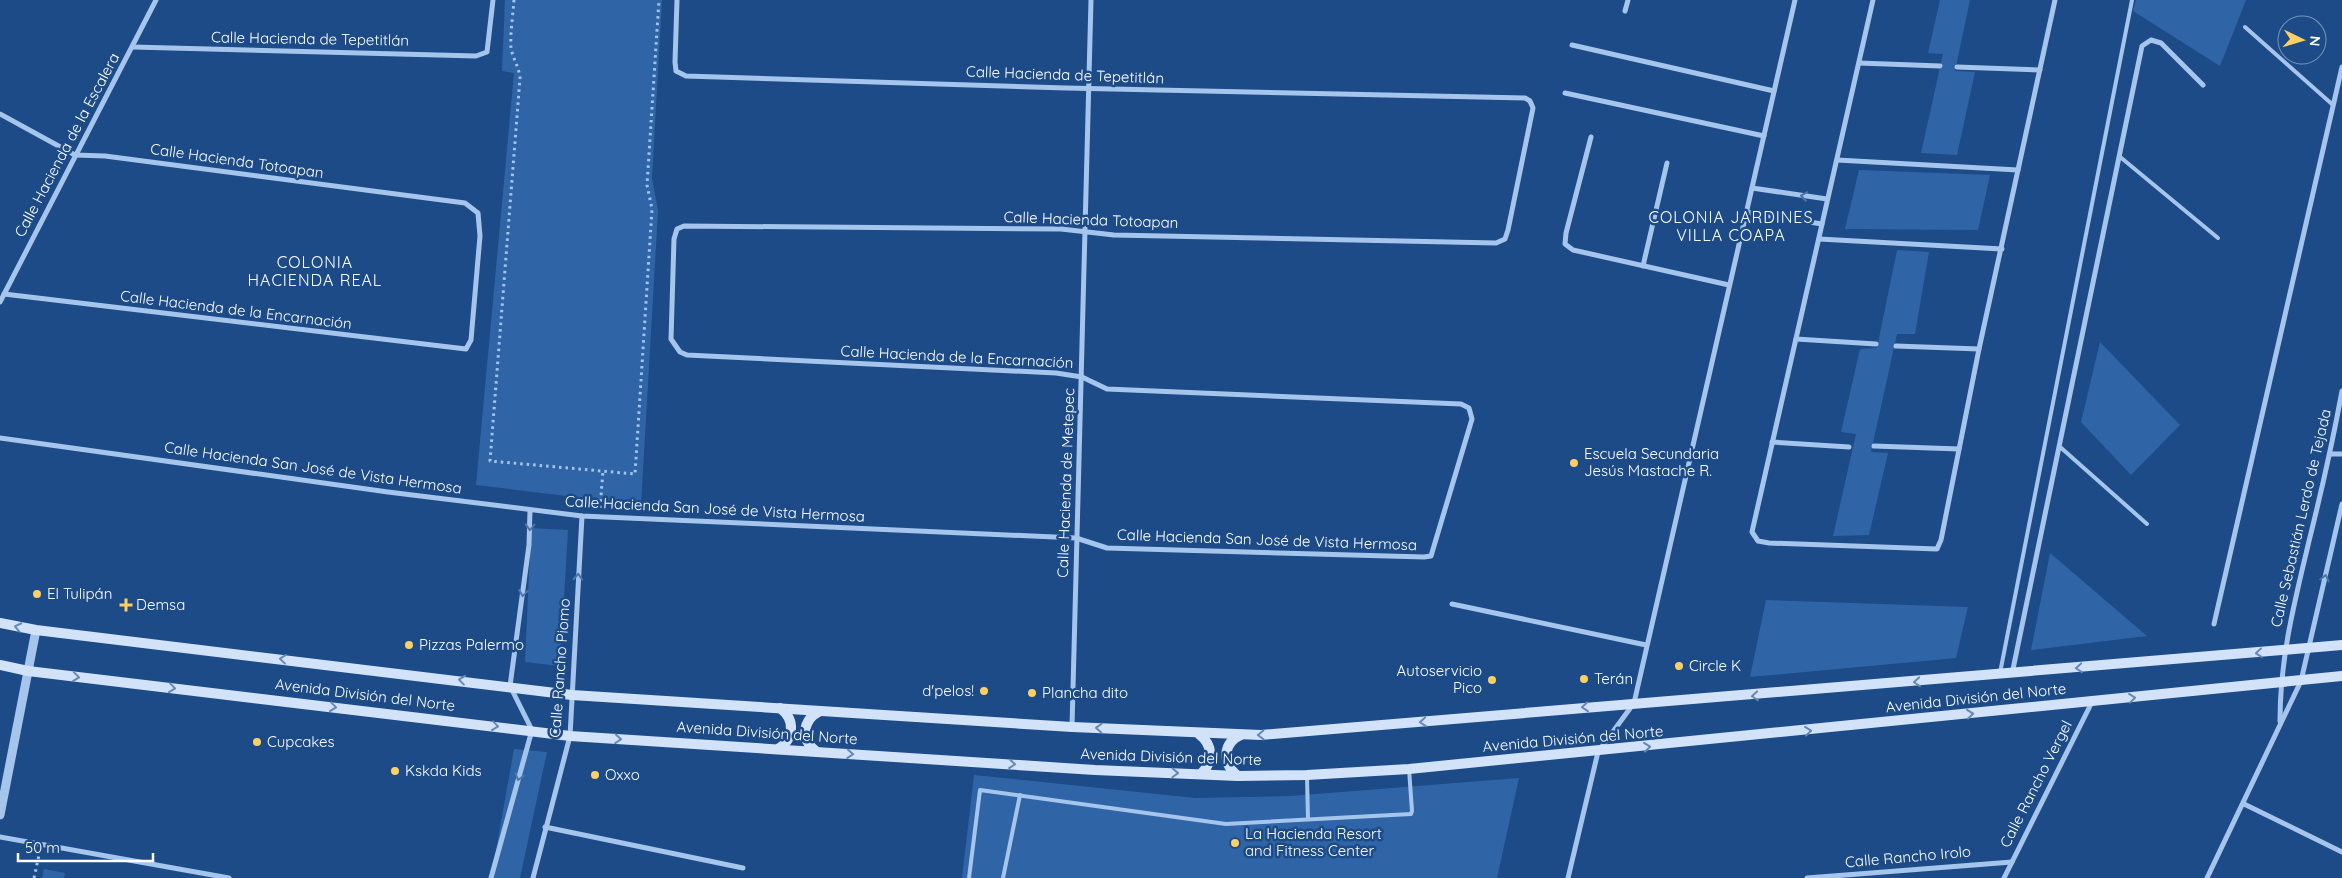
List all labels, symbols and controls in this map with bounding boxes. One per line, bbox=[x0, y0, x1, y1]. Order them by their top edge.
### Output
north arrow bbox=[2277, 15, 2327, 65]
street label: Calle Hacienda de Tepetitlán bbox=[211, 27, 409, 50]
text: N bbox=[2306, 35, 2324, 47]
street label: Calle Hacienda de la Escalera bbox=[10, 50, 123, 240]
street label: Calle Hacienda de Tepetitlán bbox=[966, 62, 1164, 87]
street label: Calle Hacienda Totoapan bbox=[149, 139, 325, 182]
one-way arrow bbox=[1800, 191, 1808, 201]
street label: Calle Hacienda Totoapan bbox=[1003, 207, 1179, 232]
district label: COLONIA JARDINES VILLA COAPA bbox=[1649, 207, 1813, 245]
district label: COLONIA HACIENDA REAL bbox=[248, 252, 382, 290]
street label: Calle Hacienda de la Encarnación bbox=[119, 286, 353, 333]
street label: Calle Hacienda de la Encarnación bbox=[840, 341, 1074, 372]
street label: Calle Hacienda de Metepec bbox=[1053, 388, 1078, 578]
street label: Calle Sebastián Lerdo de Tejada bbox=[2266, 407, 2335, 629]
street label: Calle Hacienda San José de Vista Hermosa bbox=[163, 437, 463, 498]
place label: Escuela Secundaria Jesús Mastache R. bbox=[1584, 444, 1719, 480]
marker: Escuela Secundaria Jesús Mastache R. bbox=[1568, 457, 1580, 469]
street label: Calle Hacienda San José de Vista Hermosa bbox=[565, 491, 865, 526]
one-way arrow bbox=[524, 524, 535, 532]
street label: Calle Hacienda San José de Vista Hermosa bbox=[1117, 525, 1417, 554]
one-way arrow bbox=[573, 572, 583, 580]
one-way arrow bbox=[2319, 573, 2330, 582]
place label: El Tulipán bbox=[47, 584, 112, 603]
marker: El Tulipán bbox=[31, 588, 43, 600]
one-way arrow bbox=[518, 589, 528, 597]
place label: Demsa bbox=[136, 595, 185, 614]
street label: Calle Rancho Piomo bbox=[545, 598, 574, 738]
marker: Demsa bbox=[120, 599, 132, 611]
one-way arrow bbox=[13, 622, 22, 632]
place label: Pizzas Palermo bbox=[419, 635, 524, 654]
marker: Pizzas Palermo bbox=[403, 639, 415, 651]
one-way arrow bbox=[2254, 647, 2262, 658]
one-way arrow bbox=[279, 654, 287, 665]
place label: Circle K bbox=[1689, 656, 1741, 675]
marker: Circle K bbox=[1673, 660, 1685, 672]
place label: Autoservicio Pico bbox=[1397, 661, 1482, 697]
one-way arrow bbox=[2075, 663, 2083, 674]
place label: Terán bbox=[1594, 669, 1633, 688]
one-way arrow bbox=[72, 671, 80, 682]
marker: Terán bbox=[1578, 673, 1590, 685]
street label: Avenida División del Norte bbox=[274, 674, 456, 715]
marker: Autoservicio Pico bbox=[1486, 674, 1498, 686]
one-way arrow bbox=[458, 675, 466, 686]
one-way arrow bbox=[1913, 676, 1921, 687]
street label: Avenida División del Norte bbox=[1885, 679, 2067, 716]
place label: d'pelos! bbox=[922, 681, 974, 700]
one-way arrow bbox=[168, 682, 176, 693]
place label: Plancha dito bbox=[1042, 683, 1128, 702]
marker: d'pelos! bbox=[978, 685, 990, 697]
marker: Plancha dito bbox=[1026, 687, 1038, 699]
one-way arrow bbox=[1751, 690, 1759, 701]
one-way arrow bbox=[2128, 693, 2136, 704]
one-way arrow bbox=[330, 701, 338, 712]
one-way arrow bbox=[1581, 702, 1589, 713]
one-way arrow bbox=[1966, 709, 1974, 720]
street label: Avenida División del Norte bbox=[676, 717, 858, 748]
one-way arrow bbox=[1419, 717, 1427, 728]
street label: Calle Rancho Vergel bbox=[1995, 717, 2076, 851]
one-way arrow bbox=[491, 720, 499, 731]
street label: Avenida División del Norte bbox=[1482, 721, 1664, 756]
one-way arrow bbox=[1095, 723, 1103, 734]
one-way arrow bbox=[1804, 725, 1812, 736]
one-way arrow bbox=[1257, 730, 1265, 740]
place label: Cupcakes bbox=[267, 732, 335, 751]
one-way arrow bbox=[614, 733, 622, 744]
marker: Cupcakes bbox=[251, 736, 263, 748]
one-way arrow bbox=[1643, 742, 1651, 753]
street label: Avenida División del Norte bbox=[1080, 744, 1262, 769]
one-way arrow bbox=[847, 748, 855, 759]
one-way arrow bbox=[1009, 759, 1017, 770]
place label: Kskda Kids bbox=[405, 761, 482, 780]
marker: Kskda Kids bbox=[389, 765, 401, 777]
place label: Oxxo bbox=[605, 765, 640, 784]
one-way arrow bbox=[1171, 767, 1179, 778]
marker: Oxxo bbox=[589, 769, 601, 781]
one-way arrow bbox=[514, 772, 525, 781]
place label: La Hacienda Resort and Fitness Center bbox=[1245, 824, 1382, 860]
scale bar bbox=[18, 830, 152, 862]
marker: La Hacienda Resort and Fitness Center bbox=[1229, 837, 1241, 849]
text: 50 m bbox=[25, 838, 60, 857]
street label: Calle Rancho Irolo bbox=[1844, 842, 1972, 871]

